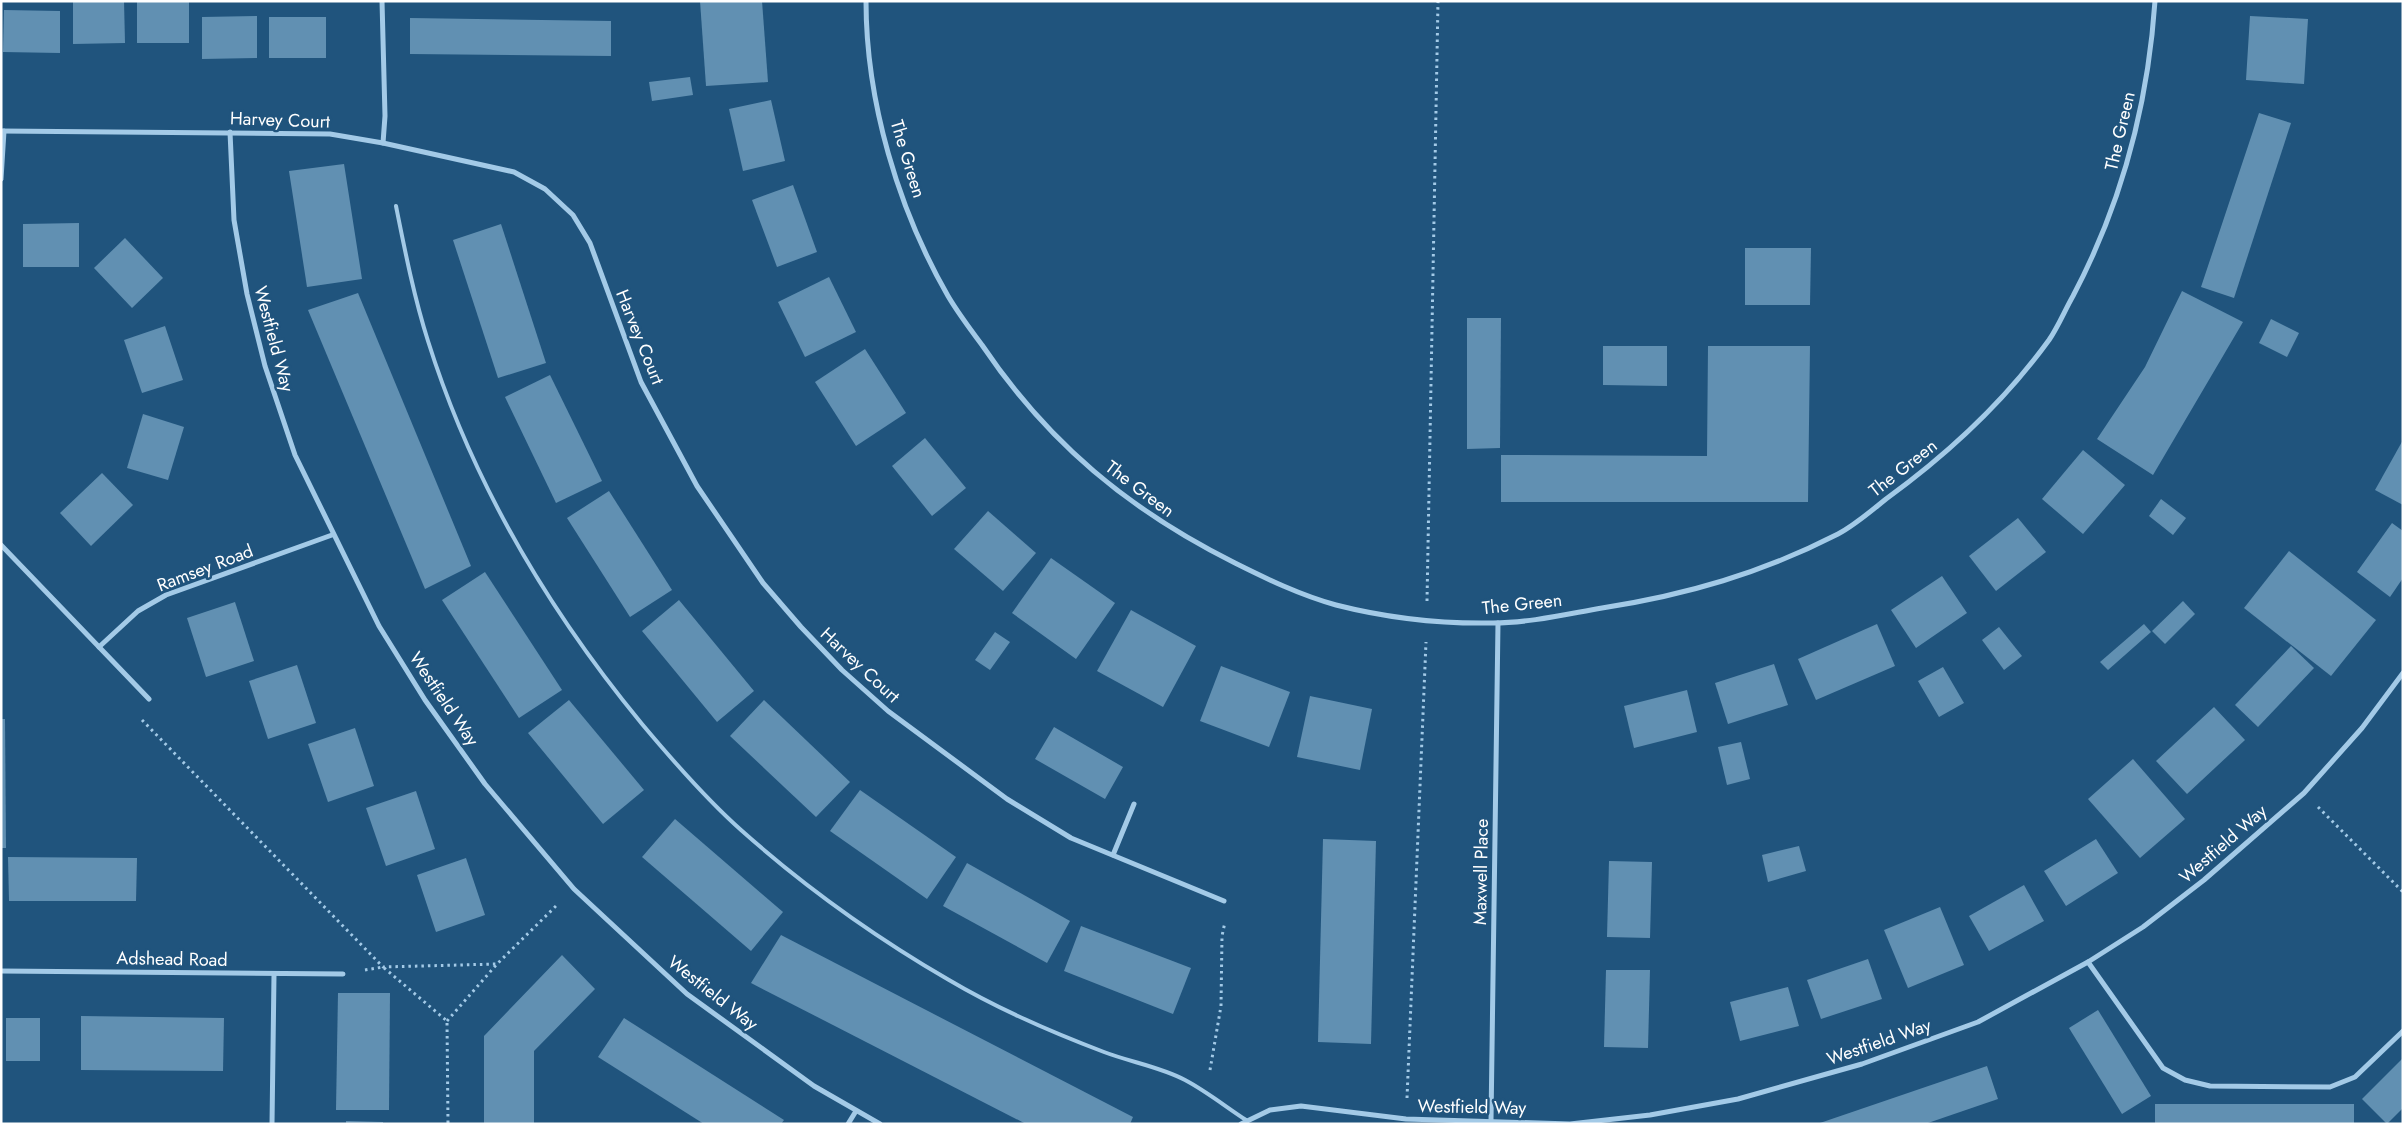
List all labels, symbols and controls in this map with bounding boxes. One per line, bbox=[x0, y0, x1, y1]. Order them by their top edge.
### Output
street label: The Green bbox=[2098, 89, 2142, 173]
street label: Harvey Court bbox=[229, 105, 331, 135]
street label: The Green bbox=[884, 117, 932, 201]
street label: Westfield Way bbox=[247, 283, 301, 395]
street label: Harvey Court bbox=[609, 286, 671, 389]
street label: The Green bbox=[1863, 433, 1943, 503]
street label: The Green bbox=[1100, 454, 1180, 524]
street label: Ramsey Road bbox=[153, 538, 257, 598]
street label: The Green bbox=[1481, 587, 1563, 621]
street label: Harvey Court bbox=[814, 621, 906, 709]
street label: Westfield Way bbox=[403, 647, 485, 751]
street label: Westfield Way bbox=[2173, 799, 2273, 889]
street label: Maxwell Place bbox=[1467, 819, 1495, 925]
street label: Adshead Road bbox=[116, 945, 228, 973]
street label: Westfield Way bbox=[662, 949, 764, 1037]
street label: Westfield Way bbox=[1823, 1012, 1935, 1072]
street label: Westfield Way bbox=[1417, 1093, 1527, 1121]

